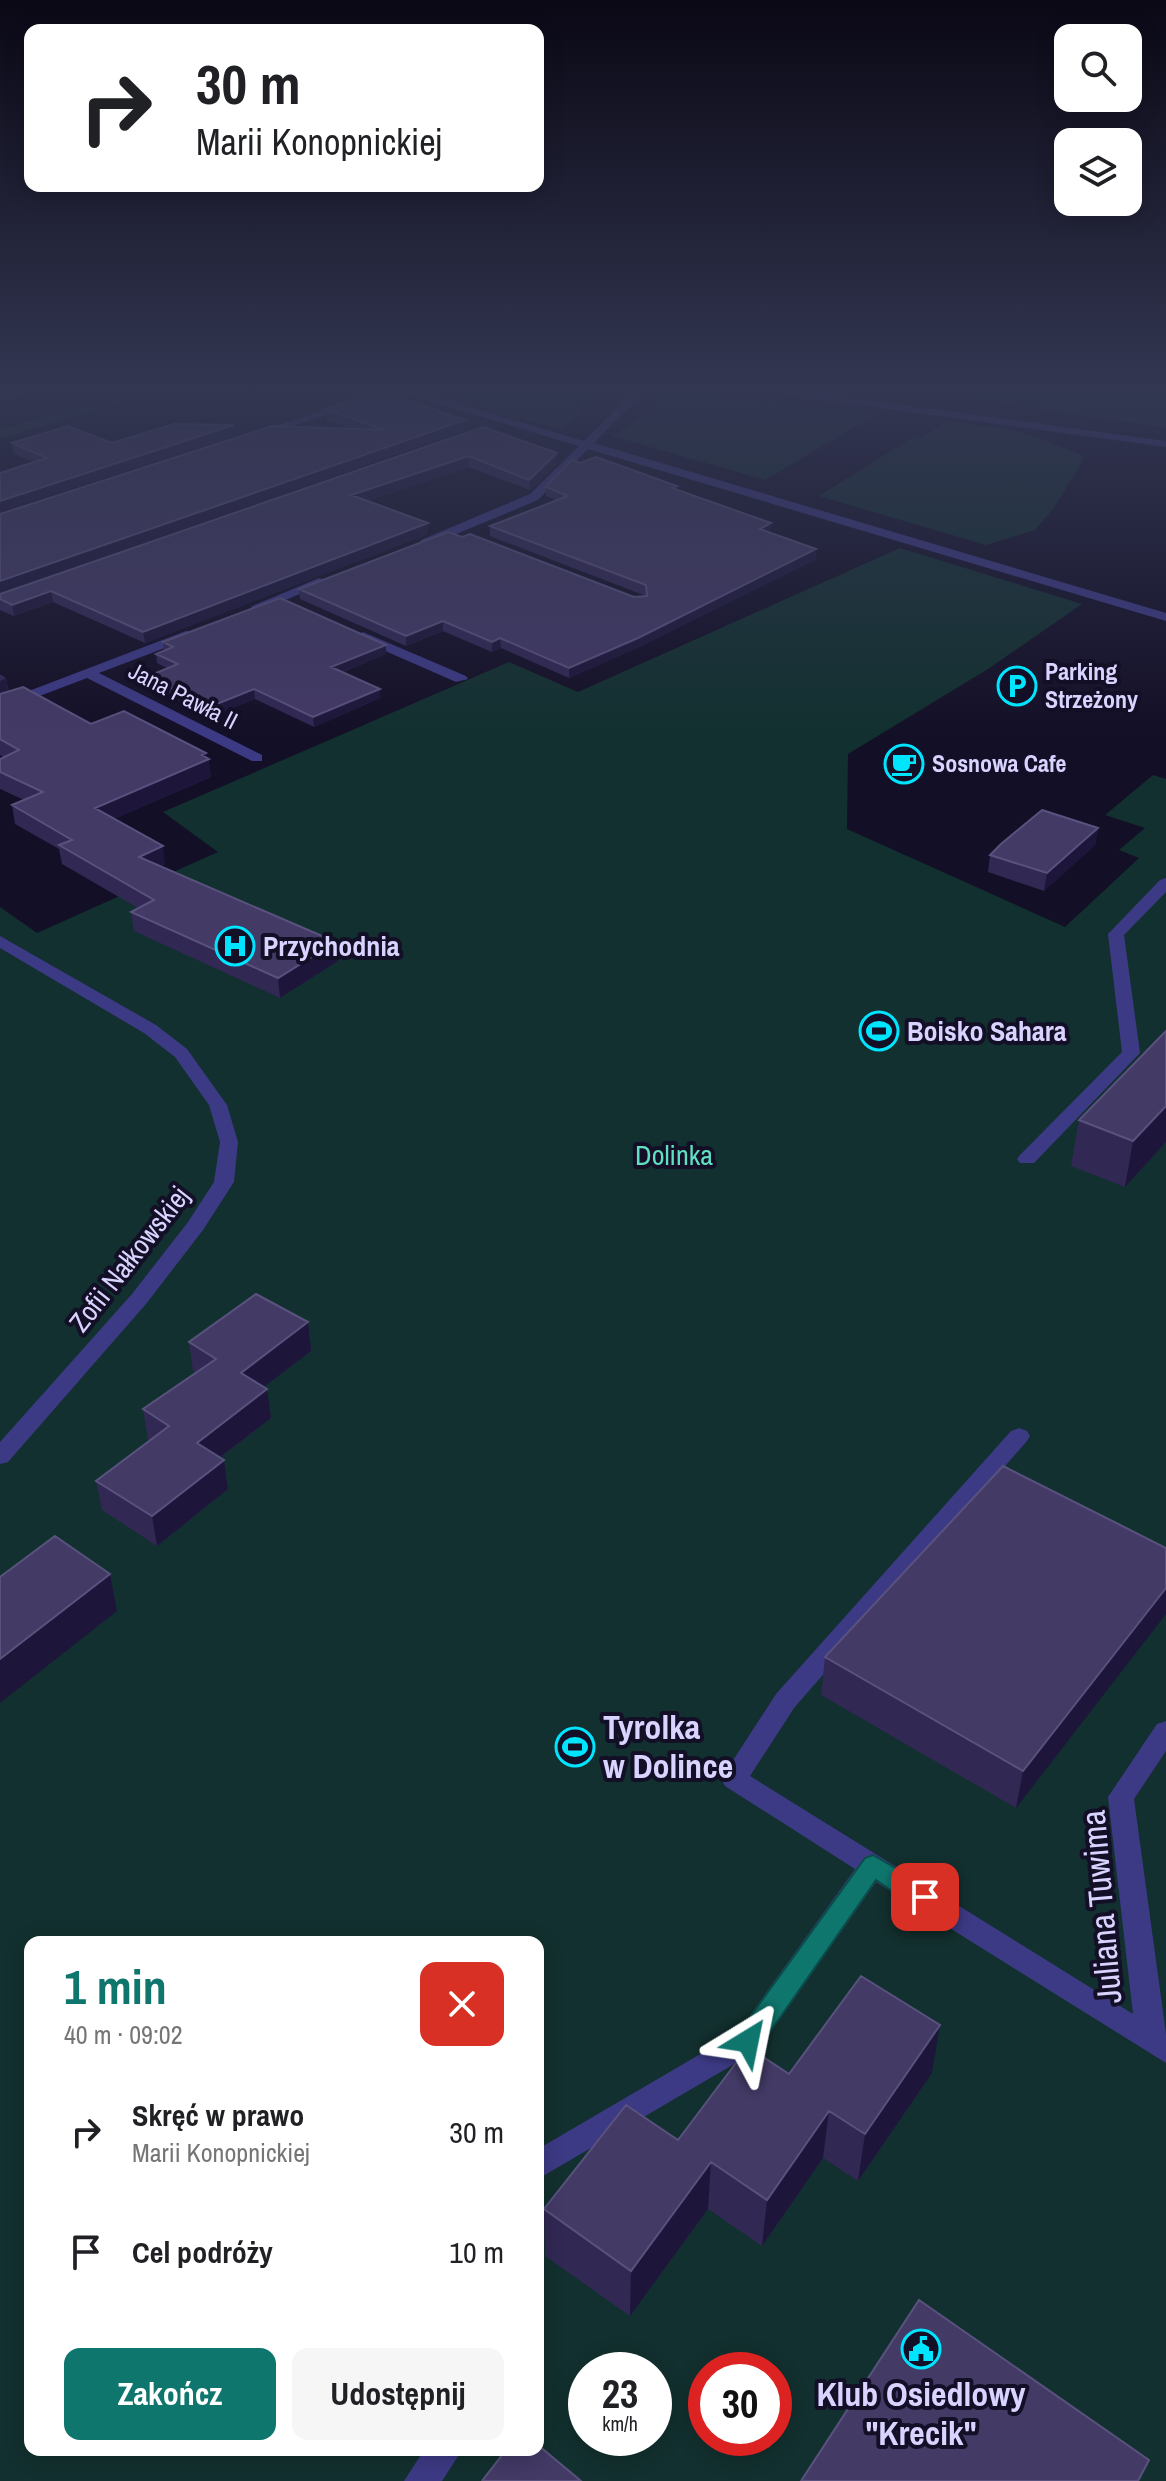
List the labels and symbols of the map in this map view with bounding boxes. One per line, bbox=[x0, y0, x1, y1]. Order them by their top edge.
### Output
street label: Jana Pawła II bbox=[124, 654, 243, 736]
place label: Parking Strzeżony bbox=[1045, 655, 1138, 715]
parking icon: Parking Strzeżony bbox=[996, 665, 1038, 707]
cafe icon: Sosnowa Cafe bbox=[883, 743, 925, 785]
place label: Sosnowa Cafe bbox=[932, 747, 1067, 779]
hospital icon: Przychodnia bbox=[214, 925, 256, 967]
place label: Przychodnia bbox=[263, 927, 400, 965]
sports icon: Boisko Sahara bbox=[858, 1010, 900, 1052]
place label: Boisko Sahara bbox=[907, 1012, 1067, 1050]
park label: Dolinka bbox=[635, 1136, 713, 1174]
street label: Zofii Nałkowskiej bbox=[60, 1178, 198, 1340]
place label: Tyrolka w Dolince bbox=[603, 1704, 733, 1789]
sports icon: Tyrolka w Dolince bbox=[554, 1726, 596, 1768]
street label: Juliana Tuwima bbox=[1070, 1808, 1132, 2006]
pin bbox=[891, 1863, 959, 1931]
position arrow bbox=[706, 1999, 790, 2083]
public building icon: Klub Osiedlowy "Krecik" bbox=[900, 2328, 942, 2370]
speed limit sign: 30 bbox=[688, 2352, 792, 2456]
place label: Klub Osiedlowy "Krecik" bbox=[816, 2371, 1026, 2456]

